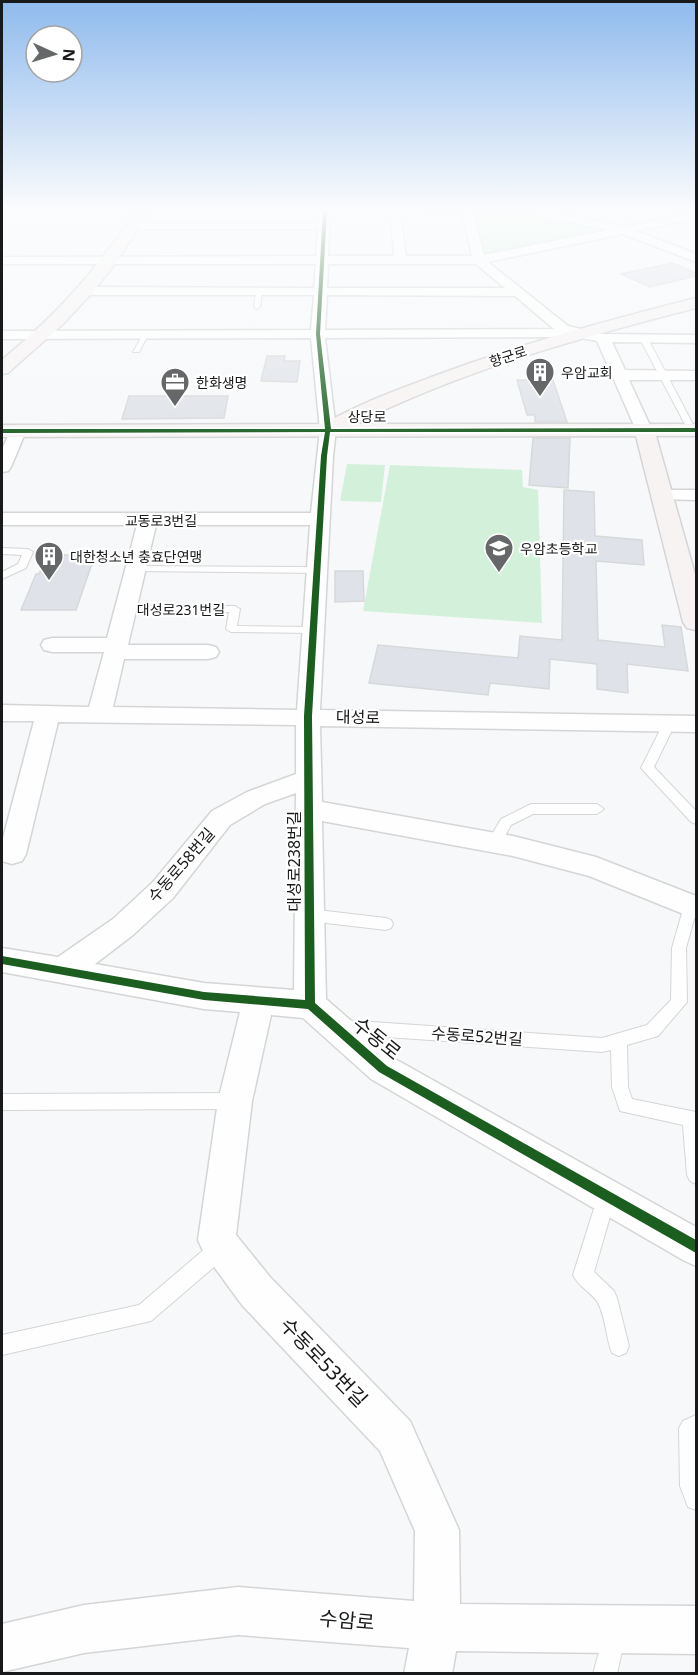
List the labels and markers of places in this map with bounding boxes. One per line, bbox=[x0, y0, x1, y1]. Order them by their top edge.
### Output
building icon: 우암교회 bbox=[524, 356, 556, 398]
place label: 우암교회 bbox=[561, 363, 613, 382]
office icon: 한화생명 bbox=[159, 366, 191, 408]
place label: 한화생명 bbox=[196, 373, 248, 392]
school or university icon: 우암초등학교 bbox=[483, 532, 515, 574]
place label: 우암초등학교 bbox=[520, 539, 597, 558]
building icon: 대한청소년 충효단연맹 bbox=[33, 540, 65, 582]
place label: 대한청소년 충효단연맹 bbox=[70, 547, 202, 566]

